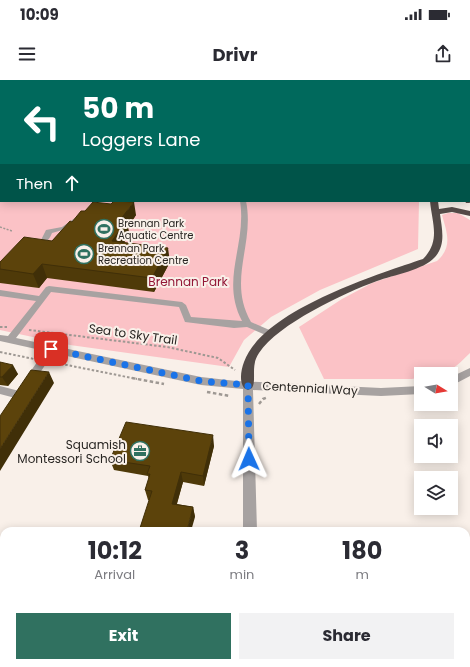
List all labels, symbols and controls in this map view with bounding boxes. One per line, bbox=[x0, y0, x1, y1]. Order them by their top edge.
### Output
text: 10:09 bbox=[20, 4, 59, 25]
text: Drivr bbox=[212, 42, 258, 67]
icon: menu bbox=[16, 43, 38, 65]
icon: share bbox=[432, 43, 454, 65]
text: 50 m bbox=[82, 89, 154, 128]
icon: left bbox=[16, 96, 68, 148]
text: Loggers Lane bbox=[82, 127, 200, 152]
icon: ahead bbox=[61, 172, 83, 194]
text: Then bbox=[16, 173, 53, 194]
place label: Brennan Park Aquatic Centre bbox=[118, 216, 193, 243]
sports icon: Brennan Park Aquatic Centre bbox=[93, 218, 115, 240]
place label: Brennan Park Recreation Centre bbox=[98, 241, 189, 268]
sports icon: Brennan Park Recreation Centre bbox=[73, 243, 95, 265]
park label: Brennan Park bbox=[148, 273, 228, 290]
street label: Sea to Sky Trail bbox=[88, 319, 178, 349]
pin bbox=[34, 332, 68, 366]
icon: arrive bbox=[40, 338, 62, 360]
north arrow bbox=[414, 367, 458, 411]
map controls bbox=[414, 367, 458, 515]
street label: Centennial Way bbox=[262, 377, 358, 399]
button: sound bbox=[414, 419, 458, 463]
place label: Squamish Montessori School bbox=[17, 436, 126, 467]
position arrow bbox=[228, 438, 270, 480]
office icon: Squamish Montessori School bbox=[129, 440, 151, 462]
button: layers bbox=[414, 471, 458, 515]
text: 10:12 bbox=[88, 534, 142, 567]
text: 3 bbox=[235, 534, 249, 567]
text: 180 bbox=[342, 534, 382, 567]
text: Arrival bbox=[94, 565, 135, 584]
text: min bbox=[230, 565, 254, 584]
text: m bbox=[356, 565, 369, 584]
button: Exit bbox=[16, 613, 231, 659]
button: Share bbox=[239, 613, 454, 659]

